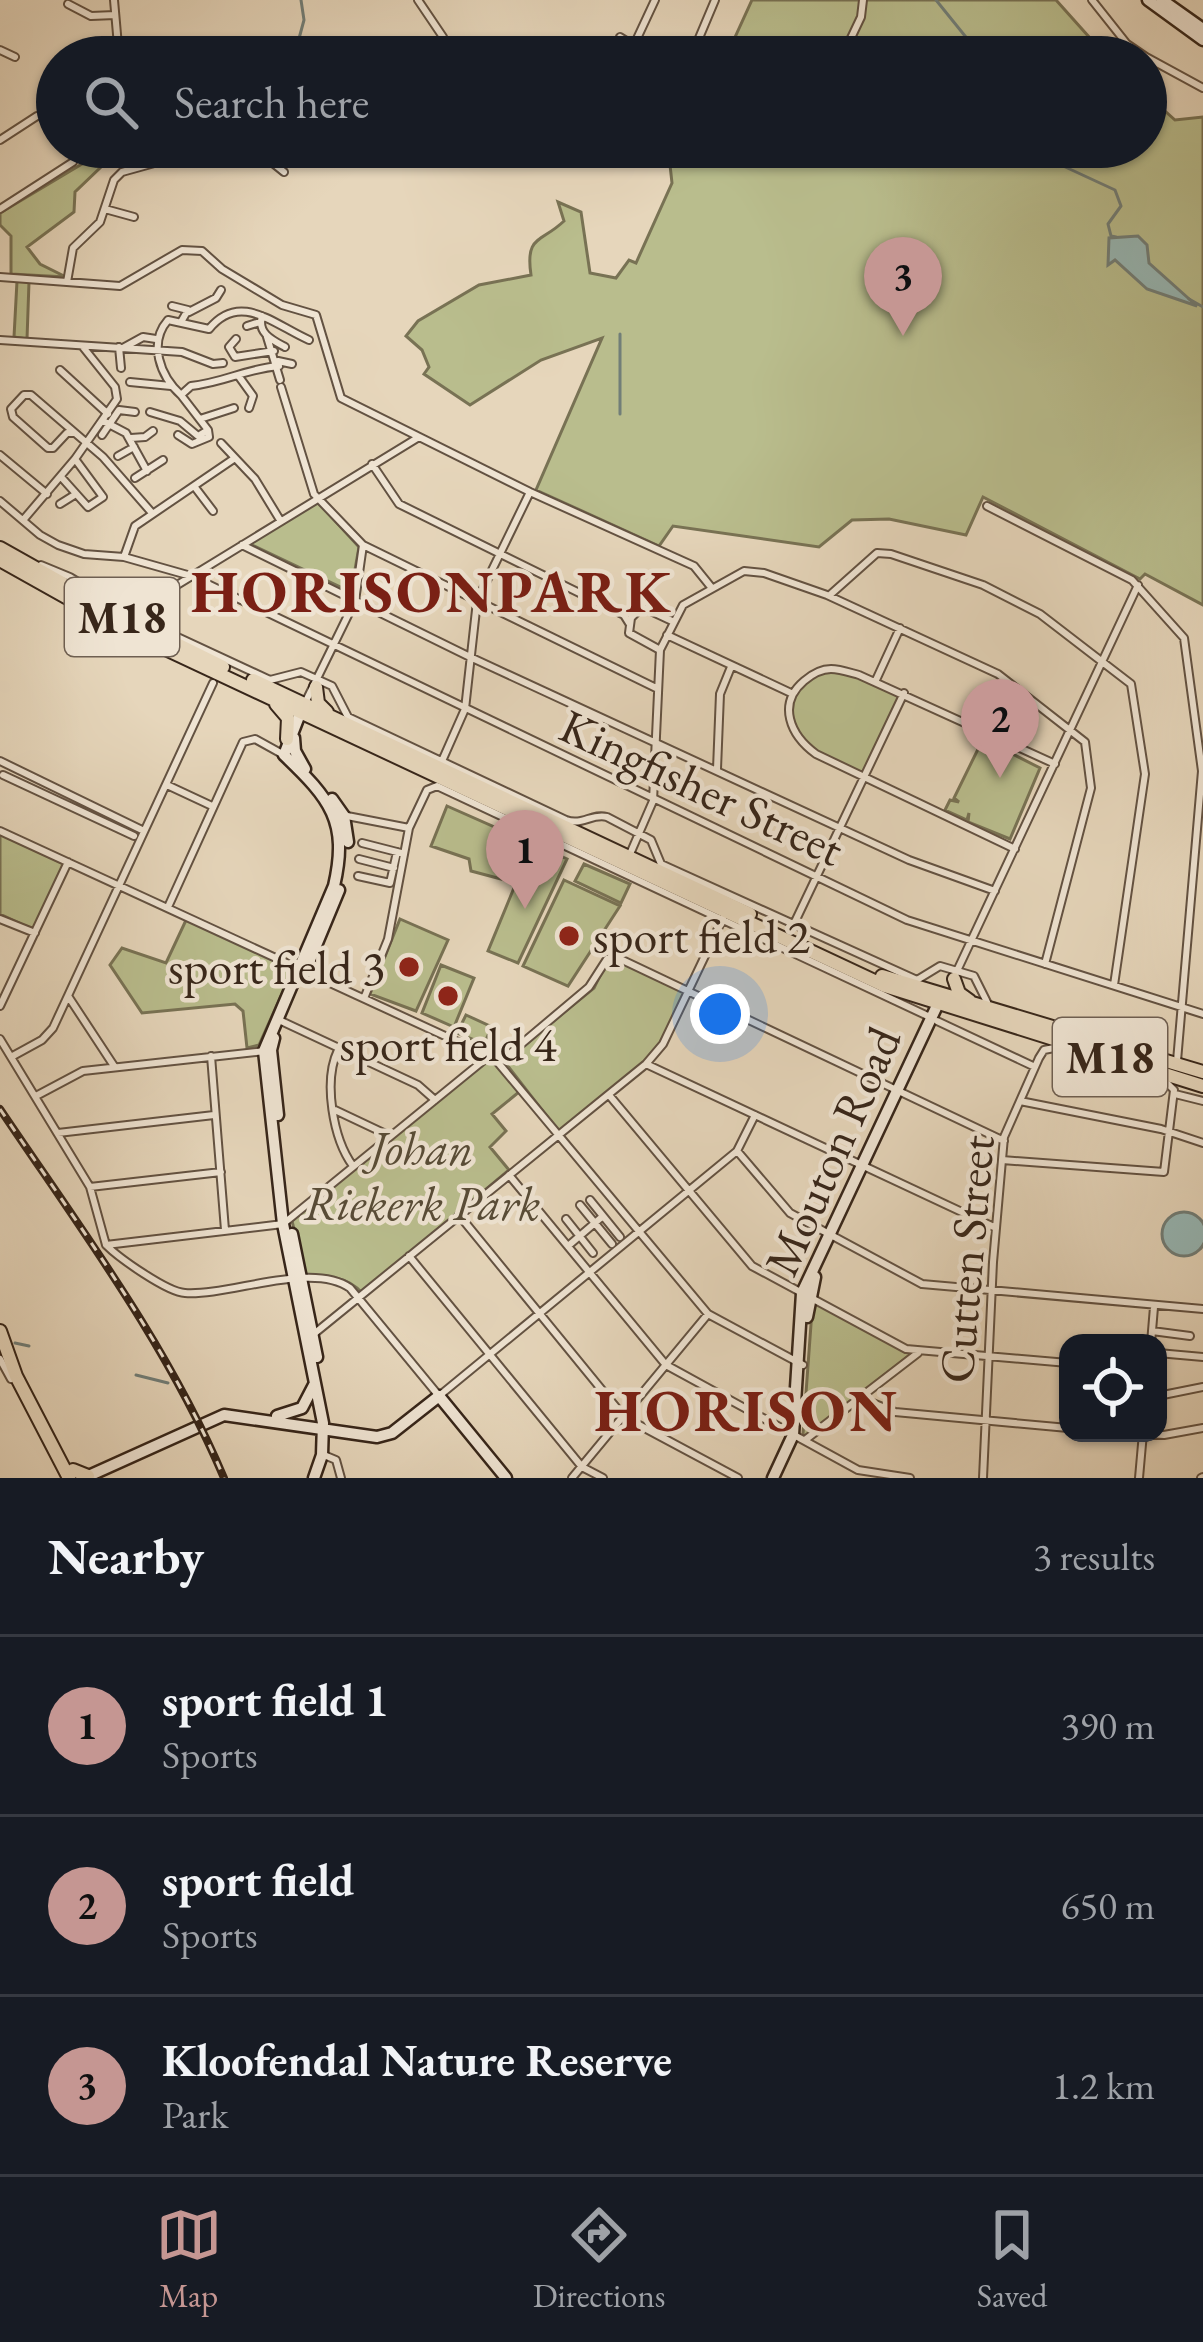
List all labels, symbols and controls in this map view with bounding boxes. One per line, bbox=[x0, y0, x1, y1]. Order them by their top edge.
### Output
search box bbox=[36, 36, 1167, 168]
icon: search bbox=[78, 69, 144, 135]
text: Search here bbox=[174, 73, 369, 131]
pin: 3 bbox=[864, 237, 942, 336]
district label: HORISONPARK bbox=[190, 552, 674, 630]
road number: M18 bbox=[65, 578, 179, 656]
pin: 2 bbox=[961, 679, 1039, 778]
street label: Kingfisher Street bbox=[550, 694, 854, 880]
pin: 1 bbox=[486, 810, 564, 909]
place label: sport field 2 bbox=[593, 905, 810, 967]
marker: sport field 2 bbox=[556, 923, 582, 949]
place label: sport field 3 bbox=[168, 936, 385, 998]
marker: sport field 3 bbox=[396, 954, 422, 980]
marker: sport field 4 bbox=[435, 983, 461, 1009]
your location bbox=[690, 984, 750, 1044]
place label: sport field 4 bbox=[340, 1013, 557, 1075]
street label: Mouton Road bbox=[750, 1016, 915, 1285]
road number: M18 bbox=[1053, 1018, 1167, 1096]
park label: Johan Riekerk Park bbox=[304, 1117, 541, 1234]
street label: Cutten Street bbox=[924, 1132, 1008, 1386]
map controls bbox=[1059, 1334, 1167, 1442]
button: locate bbox=[1059, 1334, 1167, 1442]
district label: HORISON bbox=[594, 1371, 900, 1449]
text: Nearby bbox=[48, 1523, 204, 1589]
text: 3 results bbox=[1033, 1531, 1155, 1582]
text: sport field 1 bbox=[162, 1671, 389, 1729]
text: 1 bbox=[77, 1700, 97, 1751]
text: 390 m bbox=[1061, 1700, 1155, 1751]
text: Sports bbox=[162, 1729, 258, 1780]
text: sport field bbox=[162, 1851, 354, 1909]
text: 2 bbox=[77, 1880, 97, 1931]
text: 650 m bbox=[1061, 1880, 1155, 1931]
text: Sports bbox=[162, 1909, 258, 1960]
text: Kloofendal Nature Reserve bbox=[162, 2031, 672, 2089]
text: 3 bbox=[77, 2060, 97, 2111]
text: 1.2 km bbox=[1052, 2060, 1155, 2111]
text: Park bbox=[162, 2089, 228, 2140]
tab: Map bbox=[156, 2202, 222, 2317]
tab: Directions bbox=[533, 2202, 666, 2317]
tab: Saved bbox=[977, 2202, 1047, 2317]

